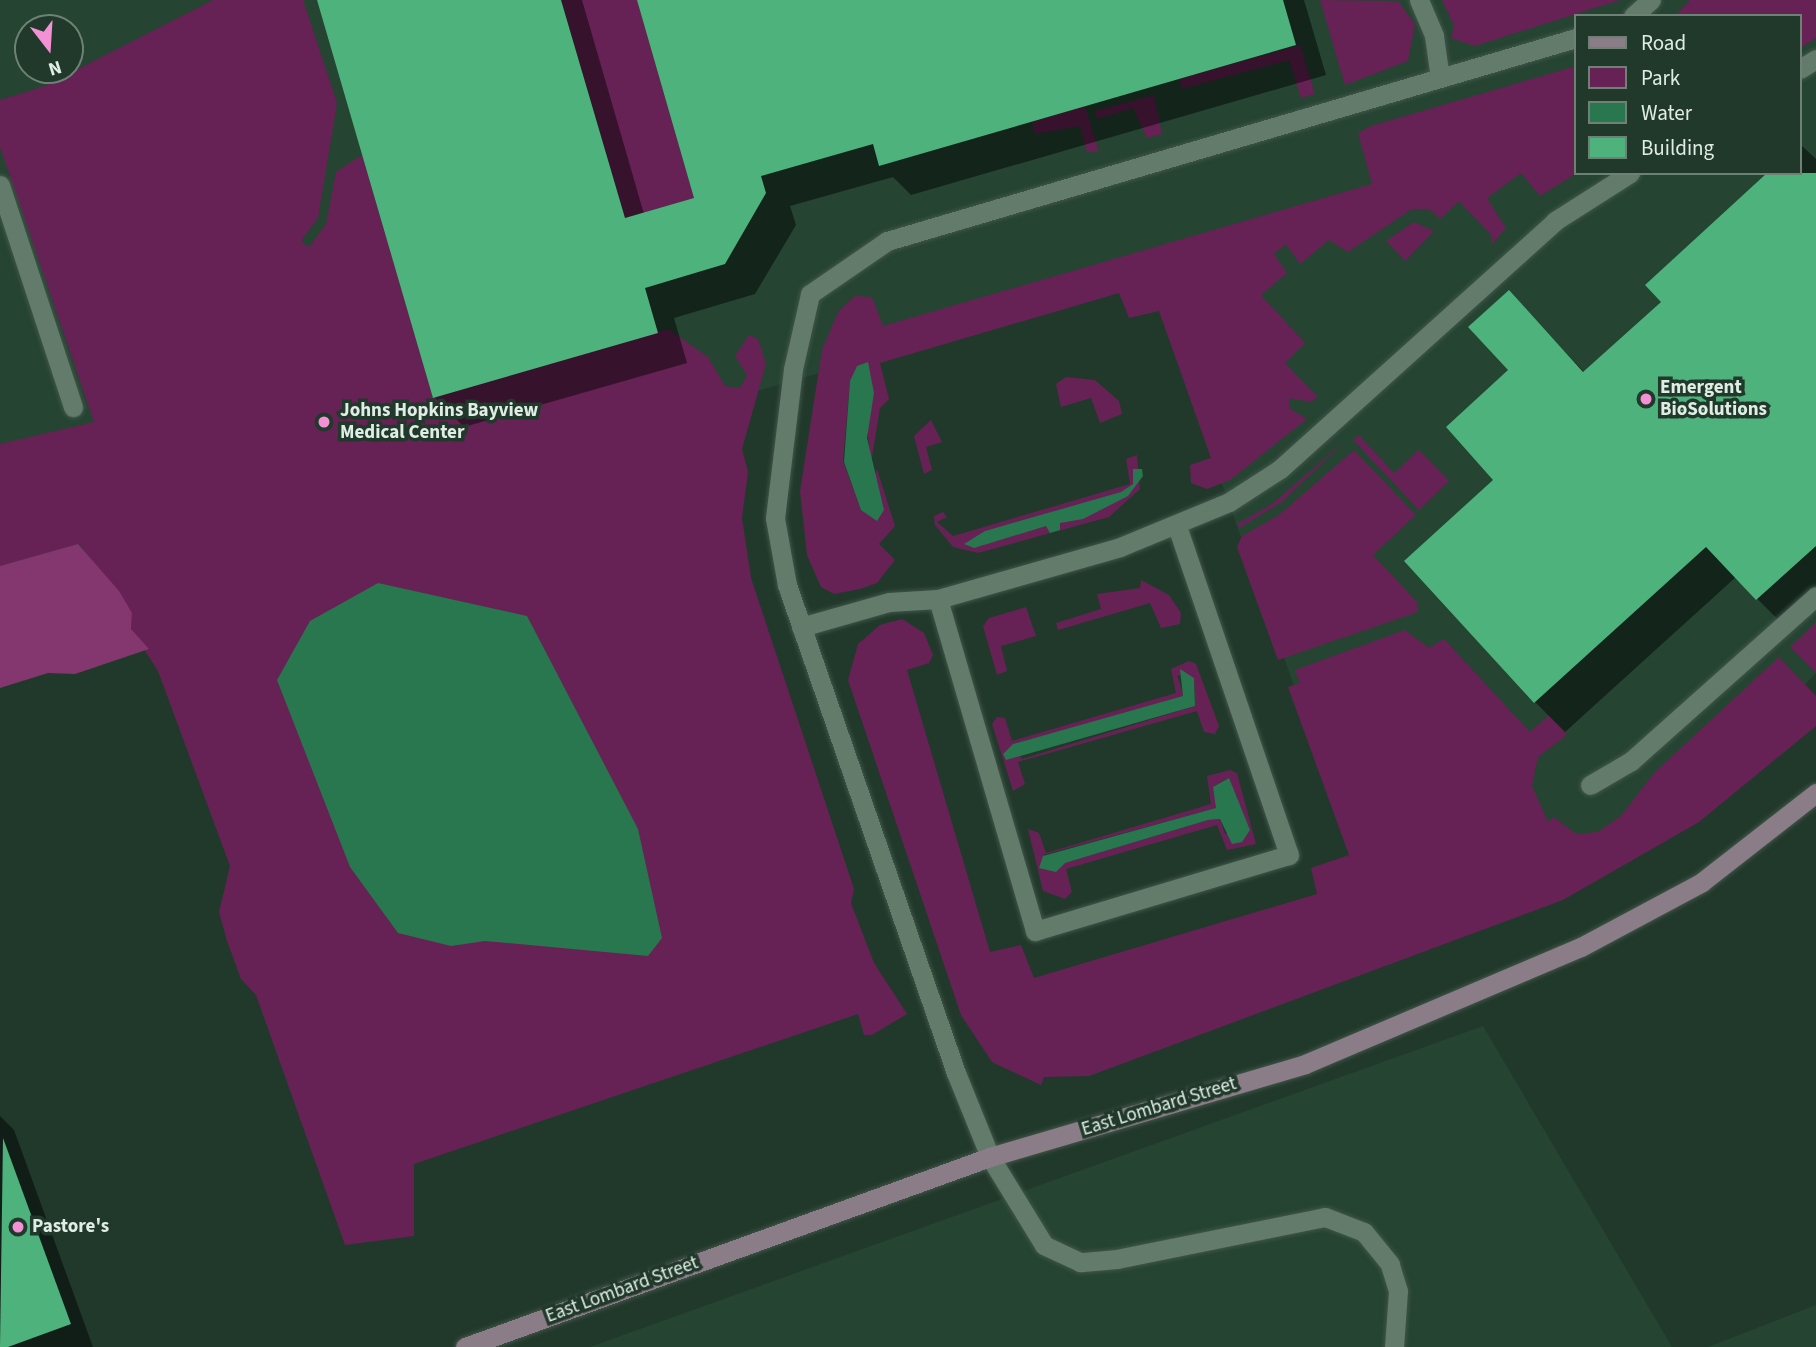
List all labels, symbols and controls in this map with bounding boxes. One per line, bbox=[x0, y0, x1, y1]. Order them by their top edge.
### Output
north arrow bbox=[14, 14, 84, 84]
legend bbox=[1574, 14, 1802, 175]
text: Road bbox=[1641, 28, 1686, 58]
text: N bbox=[45, 53, 65, 82]
text: Park bbox=[1641, 63, 1680, 93]
text: Water bbox=[1641, 98, 1692, 128]
text: Building bbox=[1641, 133, 1714, 163]
place label: Emergent BioSolutions bbox=[1660, 377, 1767, 421]
marker: Emergent BioSolutions bbox=[1638, 391, 1654, 407]
place label: Johns Hopkins Bayview Medical Center bbox=[340, 400, 538, 444]
marker: Johns Hopkins Bayview Medical Center bbox=[314, 412, 334, 432]
street label: East Lombard Street bbox=[1079, 1073, 1239, 1141]
place label: Pastore's bbox=[32, 1216, 109, 1238]
marker: Pastore's bbox=[10, 1219, 26, 1235]
street label: East Lombard Street bbox=[543, 1252, 701, 1328]

